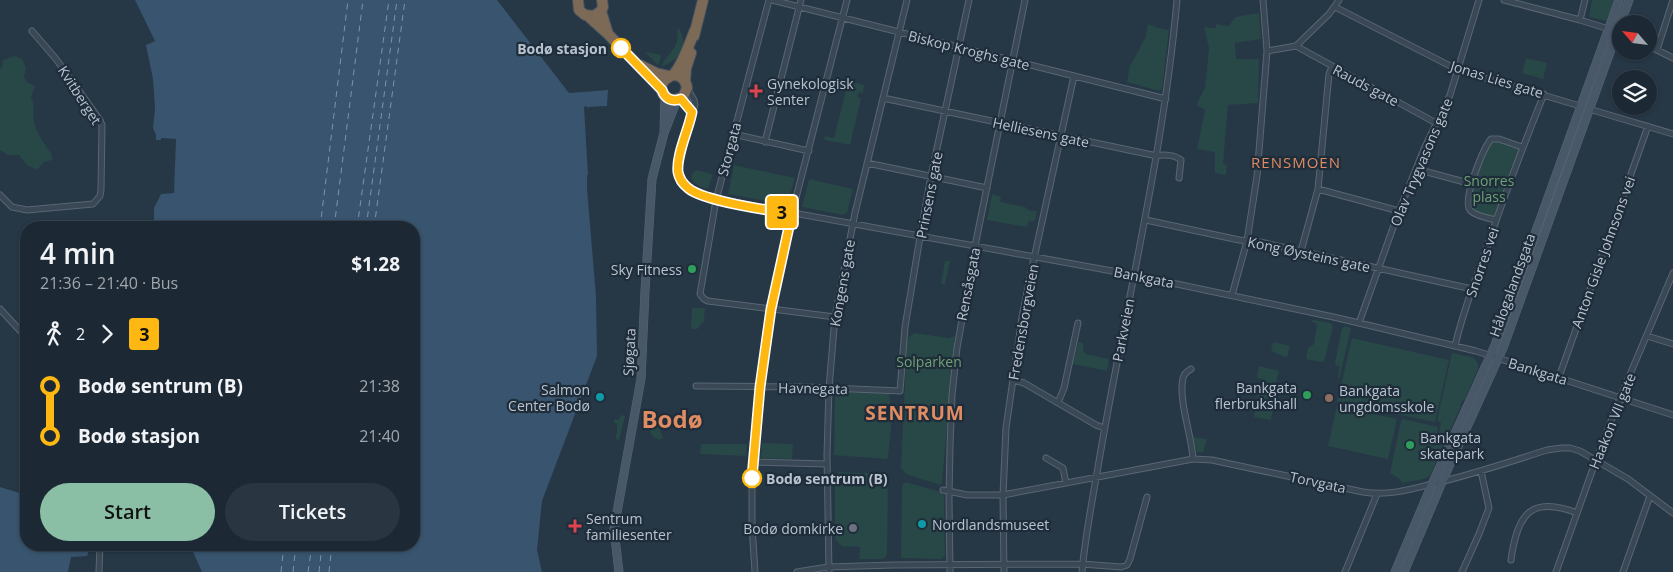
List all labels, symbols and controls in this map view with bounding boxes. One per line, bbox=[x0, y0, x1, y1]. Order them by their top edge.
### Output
north arrow bbox=[1612, 15, 1658, 60]
map controls bbox=[1612, 15, 1657, 115]
street label: Biskop Kroghs gate bbox=[906, 26, 1032, 74]
marker: Bodø stasjon bbox=[611, 38, 631, 58]
place label: Bodø stasjon bbox=[517, 39, 607, 58]
street label: Jonas Lies gate bbox=[1446, 55, 1546, 102]
street label: Rauds gate bbox=[1330, 60, 1402, 110]
street label: Kvitberget bbox=[54, 62, 106, 128]
button: layers bbox=[1612, 70, 1657, 115]
place label: Gynekologisk Senter bbox=[767, 74, 854, 109]
marker: Gynekologisk Senter bbox=[749, 84, 763, 98]
street label: Olav Trygvasons gate bbox=[1385, 95, 1457, 229]
street label: Helliesens gate bbox=[991, 112, 1091, 152]
street label: Storgata bbox=[713, 120, 745, 178]
street label: Prinsens gate bbox=[911, 150, 947, 240]
district label: RENSMOEN bbox=[1251, 152, 1341, 172]
park label: Snorres plass bbox=[1464, 171, 1515, 206]
street label: Anton Gisle Johnsons vei bbox=[1567, 173, 1639, 331]
line badge: 3 bbox=[766, 196, 798, 228]
text: 3 bbox=[777, 200, 787, 224]
street label: Snorres vei bbox=[1461, 225, 1503, 299]
street label: Hålogalandsgata bbox=[1484, 231, 1540, 339]
street label: Kong Øysteins gate bbox=[1246, 232, 1372, 276]
text: 4 min bbox=[40, 234, 116, 272]
street label: Kongens gate bbox=[825, 238, 859, 328]
street label: Rensåsgata bbox=[952, 246, 984, 322]
text: $1.28 bbox=[351, 251, 400, 277]
place label: Sky Fitness bbox=[611, 260, 682, 279]
street label: Fredensborgveien bbox=[1003, 262, 1043, 382]
street label: Bankgata bbox=[1112, 262, 1176, 292]
marker: Sky Fitness bbox=[686, 263, 698, 275]
text: 21:36 – 21:40 · Bus bbox=[40, 272, 178, 294]
street label: Parkveien bbox=[1108, 297, 1138, 363]
icon: walk bbox=[40, 320, 68, 348]
icon: forward bbox=[93, 320, 121, 348]
text: 3 bbox=[139, 322, 149, 346]
text: 2 bbox=[76, 323, 85, 345]
street label: Sjøgata bbox=[618, 328, 640, 376]
park label: Solparken bbox=[896, 352, 962, 371]
street label: Bankgata bbox=[1506, 353, 1570, 389]
street label: Haakon VII gate bbox=[1584, 370, 1640, 472]
text: Bodø sentrum (B) bbox=[78, 373, 243, 399]
text: 21:38 bbox=[359, 375, 400, 397]
street label: Havnegata bbox=[778, 378, 848, 398]
place label: Bankgata flerbrukshall bbox=[1215, 378, 1297, 413]
place label: Salmon Center Bodø bbox=[508, 380, 590, 415]
place label: Bankgata ungdomsskole bbox=[1339, 381, 1434, 416]
marker: Bankgata flerbrukshall bbox=[1301, 389, 1313, 401]
marker: Salmon Center Bodø bbox=[594, 391, 606, 403]
marker: Bankgata ungdomsskole bbox=[1323, 392, 1335, 404]
district label: SENTRUM bbox=[865, 400, 965, 426]
district label: Bodø bbox=[641, 402, 703, 435]
text: Bodø stasjon bbox=[78, 423, 200, 449]
text: 21:40 bbox=[359, 425, 400, 447]
place label: Bankgata skatepark bbox=[1420, 428, 1485, 463]
marker: Bankgata skatepark bbox=[1404, 439, 1416, 451]
street label: Torvgata bbox=[1288, 467, 1348, 497]
marker: Bodø sentrum (B) bbox=[742, 468, 762, 488]
place label: Bodø sentrum (B) bbox=[766, 469, 888, 488]
button: Start bbox=[40, 483, 215, 541]
button: Tickets bbox=[225, 483, 400, 541]
place label: Sentrum familiesenter bbox=[586, 509, 672, 544]
place label: Nordlandsmuseet bbox=[932, 515, 1049, 534]
marker: Nordlandsmuseet bbox=[916, 518, 928, 530]
marker: Sentrum familiesenter bbox=[568, 519, 582, 533]
place label: Bodø domkirke bbox=[743, 519, 843, 538]
marker: Bodø domkirke bbox=[847, 522, 859, 534]

